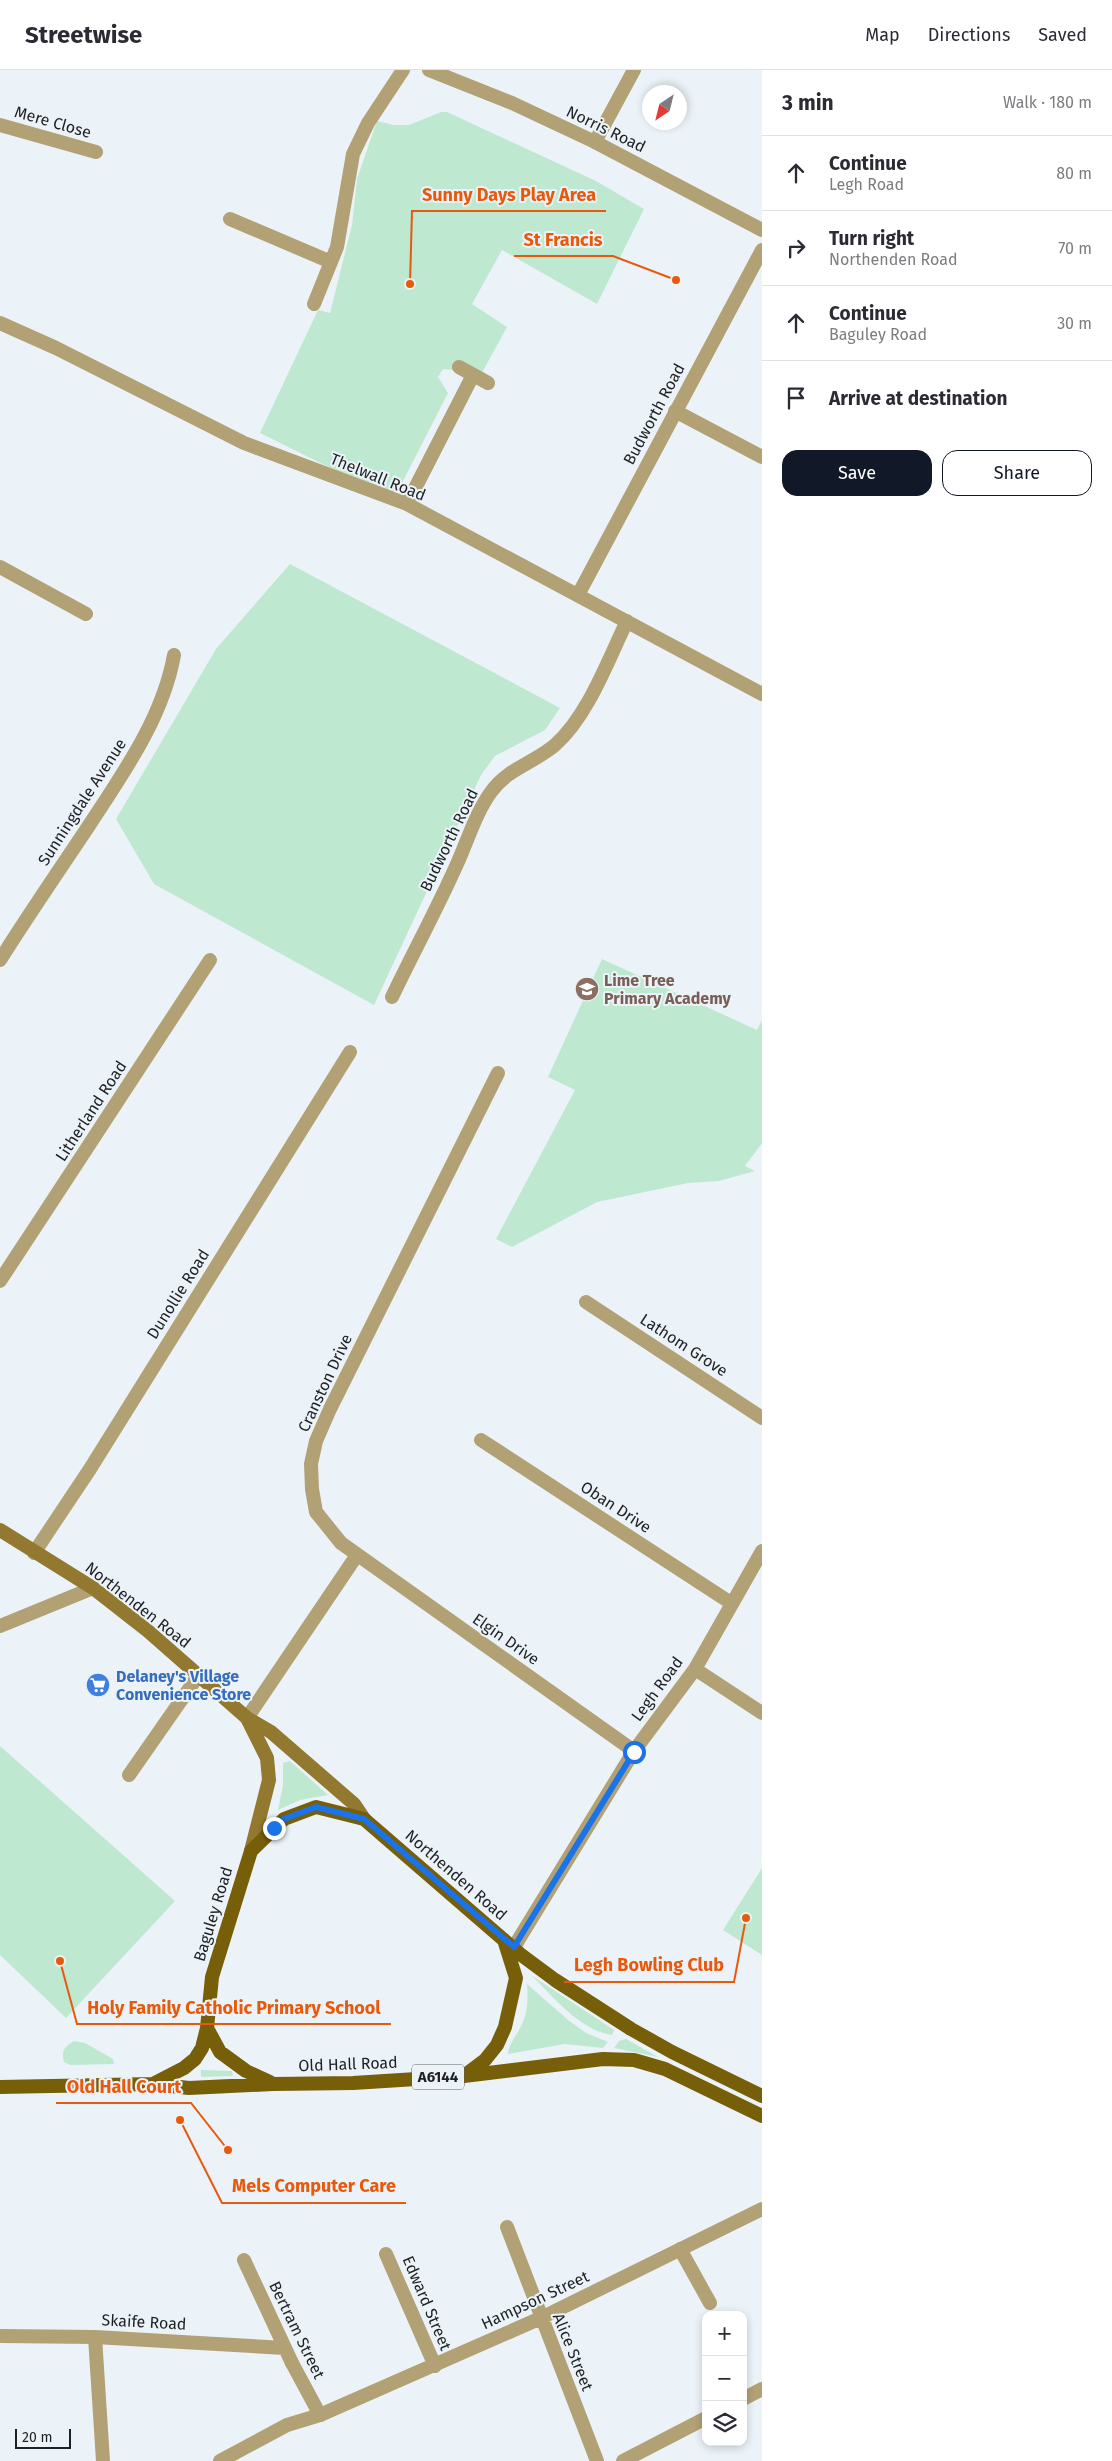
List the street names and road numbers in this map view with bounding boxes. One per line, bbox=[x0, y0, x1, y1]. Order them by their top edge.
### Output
street label: Mere Close bbox=[13, 102, 93, 142]
street label: Norris Road bbox=[563, 102, 649, 156]
street label: Budworth Road bbox=[619, 360, 689, 468]
street label: Thelwall Road bbox=[327, 449, 429, 505]
street label: Sunningdale Avenue bbox=[34, 735, 130, 869]
street label: Budworth Road bbox=[416, 786, 482, 894]
street label: Litherland Road bbox=[51, 1057, 131, 1165]
street label: Dunollie Road bbox=[143, 1246, 213, 1342]
street label: Lathom Grove bbox=[637, 1310, 731, 1380]
street label: Cranston Drive bbox=[294, 1331, 356, 1435]
street label: Oban Drive bbox=[577, 1477, 655, 1537]
street label: Northenden Road bbox=[82, 1558, 194, 1652]
street label: Elgin Drive bbox=[469, 1609, 543, 1669]
street label: Legh Road bbox=[627, 1653, 687, 1725]
street label: Northenden Road bbox=[401, 1826, 511, 1924]
street label: Baguley Road bbox=[190, 1864, 236, 1964]
street label: Old Hall Road bbox=[298, 2053, 398, 2075]
road number: A6144 bbox=[412, 2064, 464, 2090]
street label: Edward Street bbox=[399, 2253, 456, 2353]
street label: Hampson Street bbox=[478, 2267, 592, 2333]
street label: Bertram Street bbox=[265, 2278, 329, 2382]
street label: Skaife Road bbox=[101, 2310, 187, 2334]
street label: Alice Street bbox=[549, 2310, 597, 2394]

